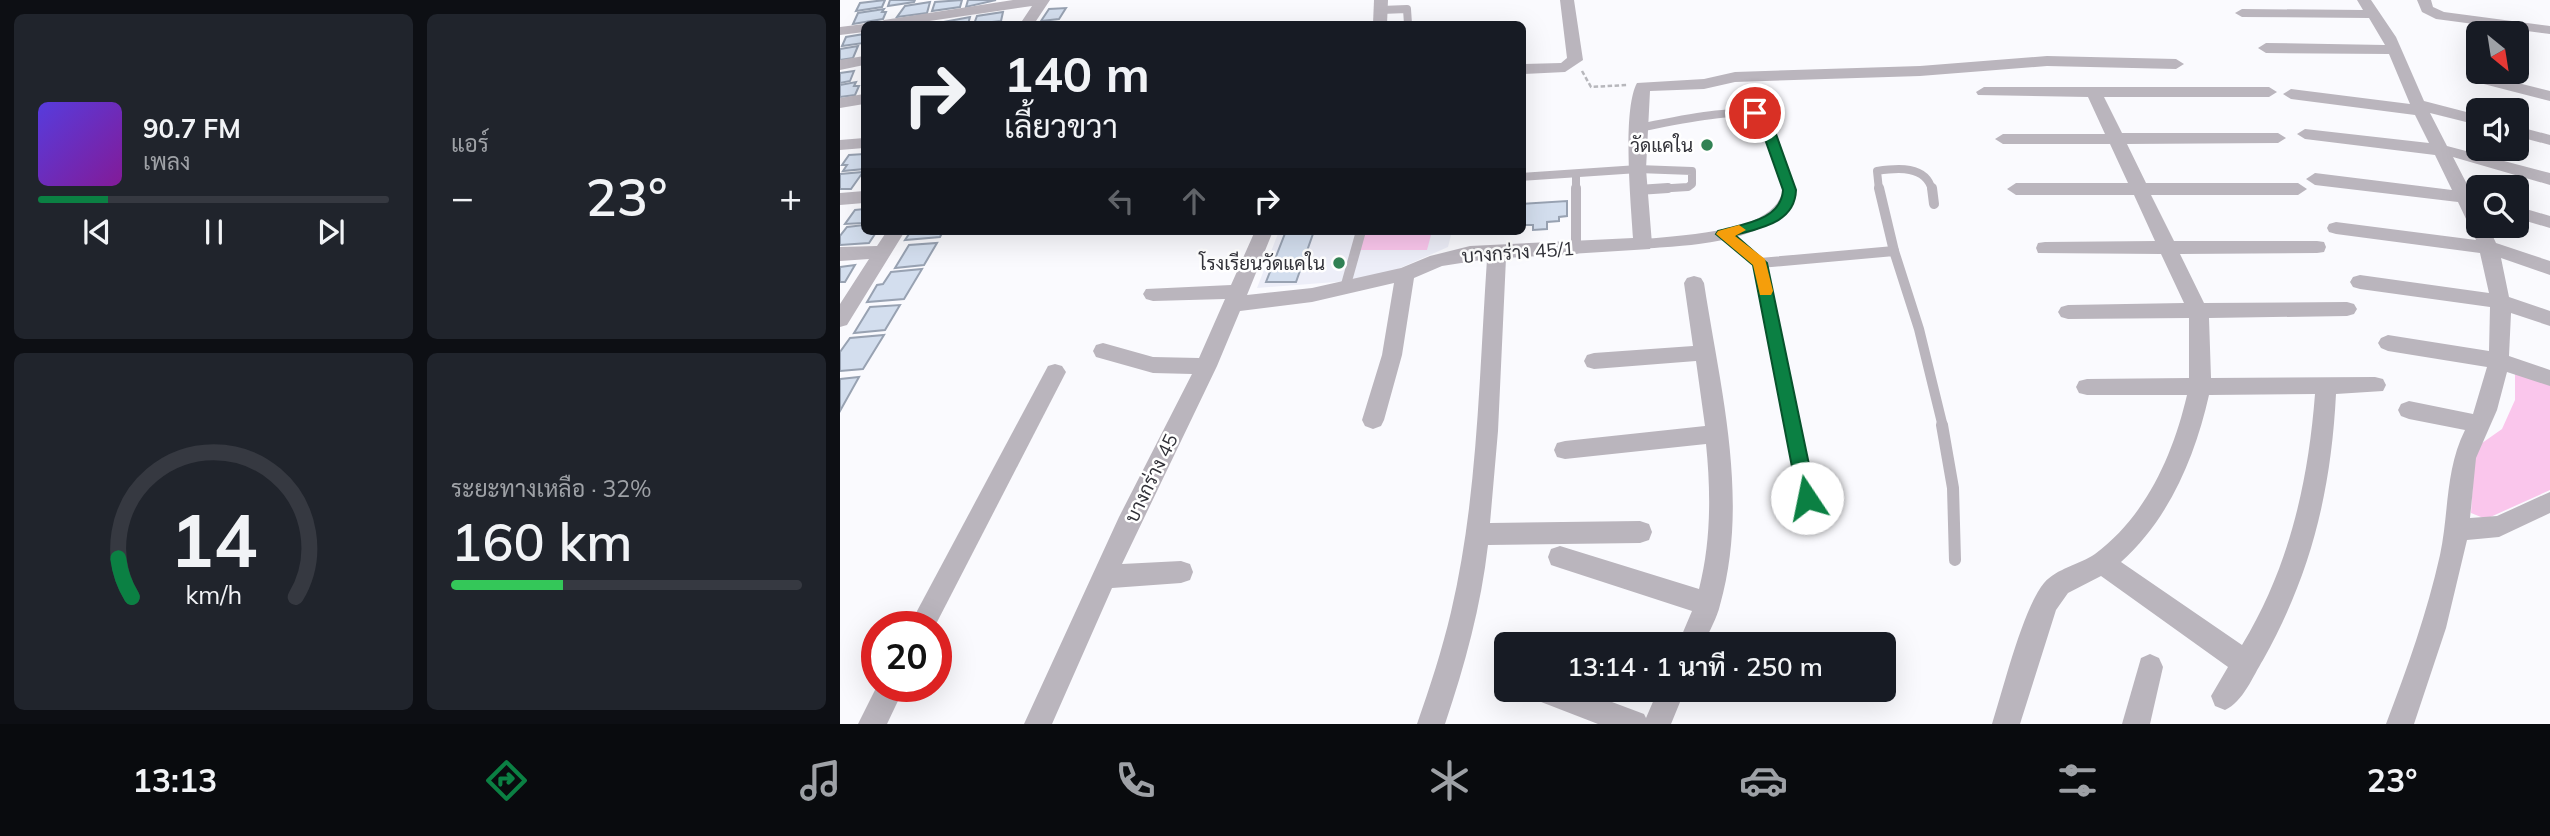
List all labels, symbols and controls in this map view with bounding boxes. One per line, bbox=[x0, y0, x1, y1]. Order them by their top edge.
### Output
north arrow bbox=[2466, 21, 2529, 84]
map controls bbox=[2466, 21, 2529, 238]
text: 140 m bbox=[1004, 43, 1150, 104]
icon: right bbox=[889, 49, 980, 140]
pin bbox=[1725, 83, 1785, 143]
icon: arrive bbox=[1736, 94, 1774, 132]
button: sound bbox=[2466, 98, 2529, 161]
text: เลี้ยวขวา bbox=[1004, 106, 1118, 146]
text: 90.7 FM bbox=[143, 112, 241, 145]
text: แอร์ bbox=[451, 129, 489, 158]
place label: วัดแคใน bbox=[1630, 133, 1693, 157]
marker: วัดแคใน bbox=[1699, 137, 1715, 153]
text: เพลง bbox=[143, 147, 190, 176]
text: 23° bbox=[586, 164, 667, 229]
text: − bbox=[451, 173, 474, 221]
text: + bbox=[779, 173, 802, 221]
button: search bbox=[2466, 175, 2529, 238]
icon: left bbox=[1102, 182, 1140, 220]
icon: ahead bbox=[1175, 182, 1213, 220]
icon: right bbox=[1248, 182, 1286, 220]
icon: previous bbox=[78, 213, 116, 251]
icon: pause bbox=[195, 213, 233, 251]
icon: next bbox=[312, 213, 350, 251]
street label: บางกร่าง 45/1 bbox=[1461, 236, 1575, 268]
place label: โรงเรียนวัดแคใน bbox=[1198, 251, 1325, 275]
marker: โรงเรียนวัดแคใน bbox=[1331, 255, 1347, 271]
street label: บางกร่าง 45 bbox=[1119, 430, 1183, 526]
position arrow bbox=[1770, 461, 1844, 535]
text: ระยะทางเหลือ · 32% bbox=[451, 474, 652, 503]
text: 14 bbox=[170, 495, 257, 586]
text: 160 km bbox=[451, 509, 632, 574]
text: km/h bbox=[185, 579, 242, 610]
speed limit sign: 20 bbox=[861, 611, 952, 702]
text: 13:14 · 1 นาที · 250 m bbox=[1567, 650, 1823, 683]
icon: directions bbox=[482, 756, 531, 805]
icon: music bbox=[796, 756, 845, 805]
icon: phone bbox=[1111, 756, 1160, 805]
icon: climate bbox=[1425, 756, 1474, 805]
icon: car bbox=[1739, 756, 1788, 805]
icon: filters bbox=[2053, 756, 2102, 805]
text: 13:13 bbox=[133, 760, 217, 800]
text: 23° bbox=[2367, 760, 2417, 800]

